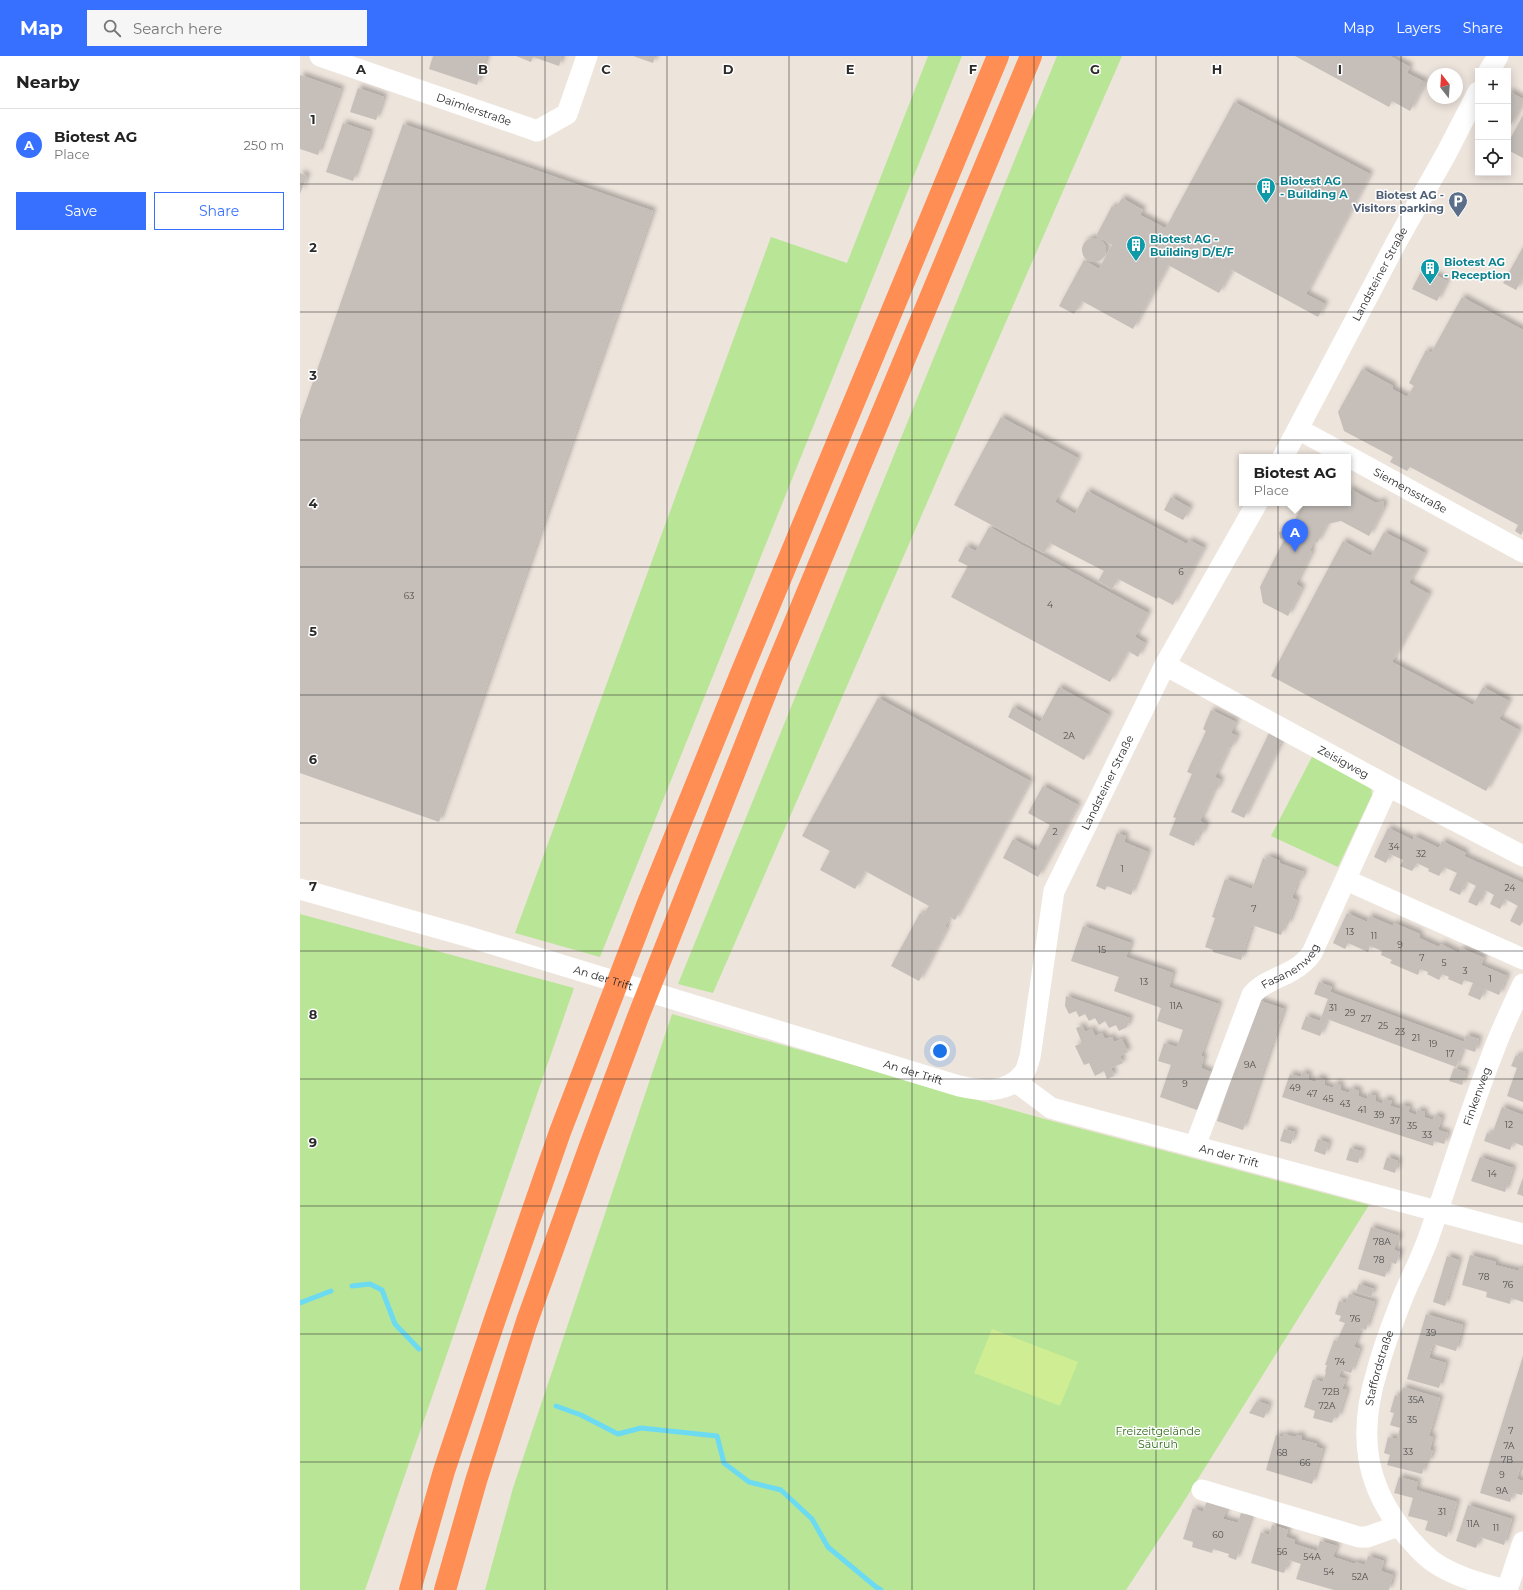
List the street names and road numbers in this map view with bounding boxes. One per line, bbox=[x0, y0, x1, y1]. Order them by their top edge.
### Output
street label: Daimlerstraße bbox=[435, 90, 514, 129]
street label: Landsteiner Straße bbox=[1349, 224, 1411, 323]
street label: Siemensstraße bbox=[1371, 465, 1450, 516]
street label: Landsteiner Straße bbox=[1078, 732, 1137, 832]
street label: Zeisigweg bbox=[1315, 742, 1371, 781]
street label: Fasanenweg bbox=[1258, 941, 1322, 992]
street label: An der Trift bbox=[572, 962, 635, 994]
street label: An der Trift bbox=[882, 1056, 945, 1088]
street label: Finkenweg bbox=[1460, 1065, 1494, 1127]
street label: An der Trift bbox=[1198, 1141, 1261, 1170]
street label: Staffordstraße bbox=[1362, 1328, 1397, 1407]

